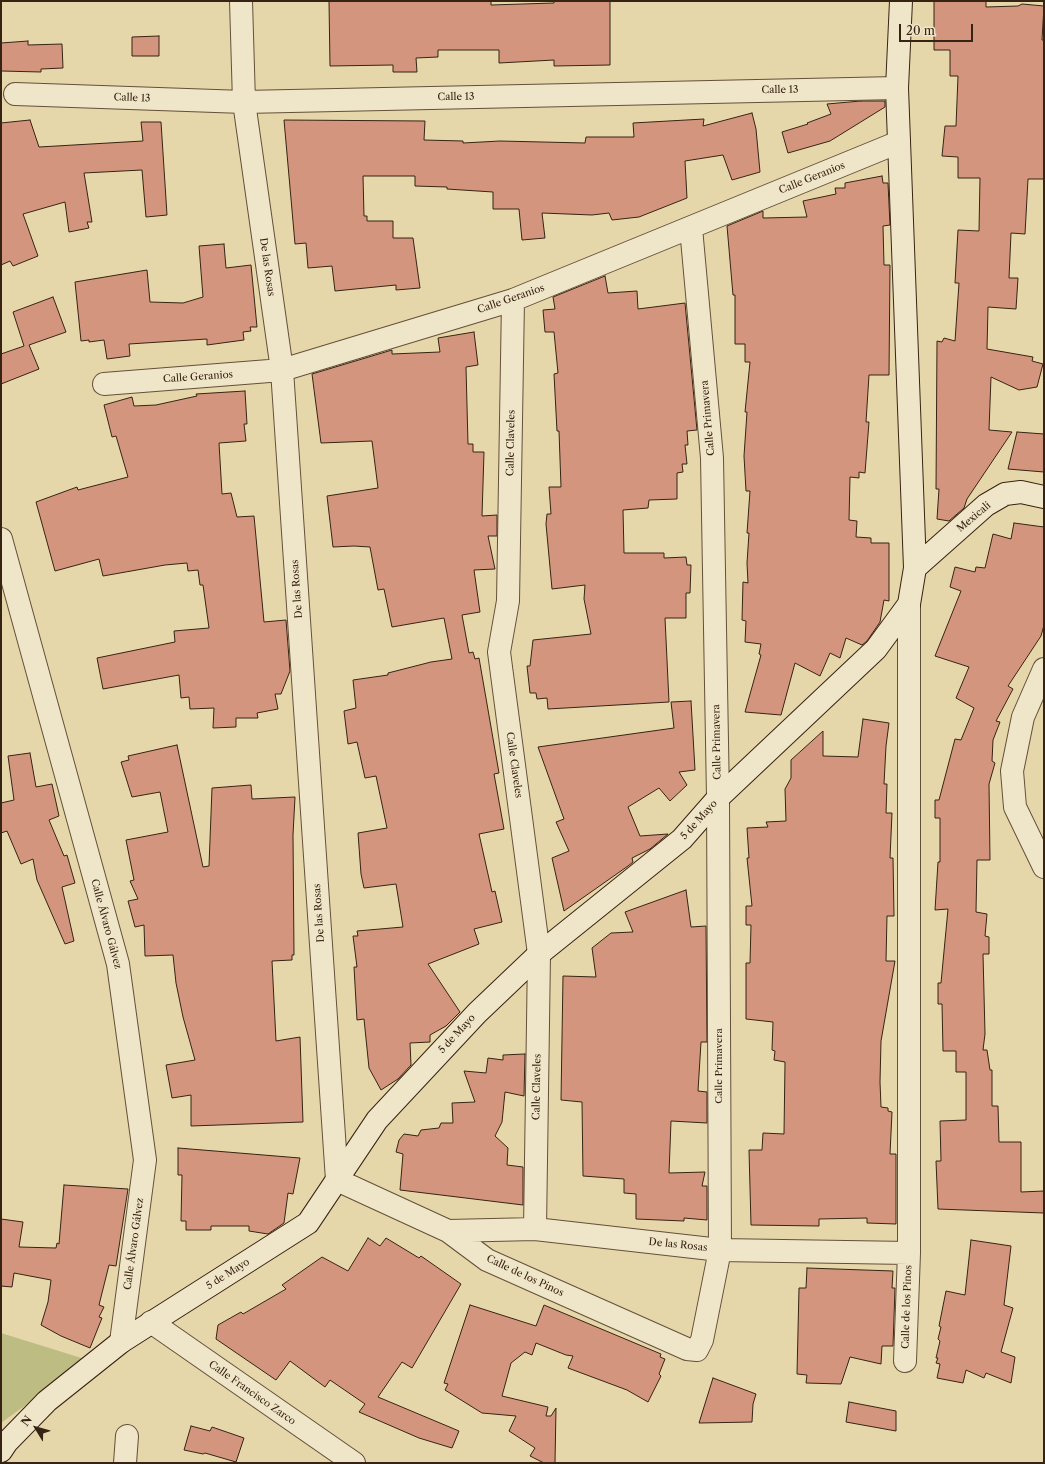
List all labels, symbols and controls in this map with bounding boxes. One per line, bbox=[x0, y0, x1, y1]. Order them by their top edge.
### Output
scale bar bbox=[901, 16, 975, 42]
text: 20 m bbox=[906, 23, 935, 38]
street label: Calle 13 bbox=[761, 84, 799, 96]
street label: Calle 13 bbox=[113, 91, 151, 105]
street label: Calle 13 bbox=[437, 91, 475, 103]
street label: Calle Geranios bbox=[777, 159, 847, 197]
street label: De las Rosas bbox=[257, 237, 277, 297]
street label: Calle Geranios bbox=[476, 282, 546, 316]
street label: Calle Geranios bbox=[163, 369, 233, 385]
street label: Calle Primavera bbox=[699, 380, 717, 456]
street label: Calle Claveles bbox=[504, 410, 518, 476]
street label: Mexicali bbox=[955, 499, 993, 535]
street label: De las Rosas bbox=[289, 559, 305, 619]
street label: Calle Primavera bbox=[710, 704, 724, 780]
street label: Calle Claveles bbox=[503, 731, 525, 799]
street label: 5 de Mayo bbox=[678, 798, 720, 842]
street label: Calle Álvaro Gálvez bbox=[88, 878, 124, 970]
street label: De las Rosas bbox=[311, 883, 327, 943]
street label: 5 de Mayo bbox=[436, 1012, 478, 1056]
street label: Calle Primavera bbox=[713, 1028, 725, 1104]
street label: Calle Claveles bbox=[530, 1054, 544, 1120]
street label: Calle Álvaro Gálvez bbox=[122, 1197, 146, 1291]
street label: De las Rosas bbox=[648, 1236, 708, 1254]
street label: Calle de los Pinos bbox=[484, 1253, 566, 1299]
street label: 5 de Mayo bbox=[204, 1256, 252, 1292]
street label: Calle de los Pinos bbox=[900, 1265, 914, 1349]
street label: Calle Francisco Zarco bbox=[206, 1358, 298, 1428]
north arrow bbox=[16, 1408, 56, 1448]
text: N bbox=[18, 1413, 35, 1429]

